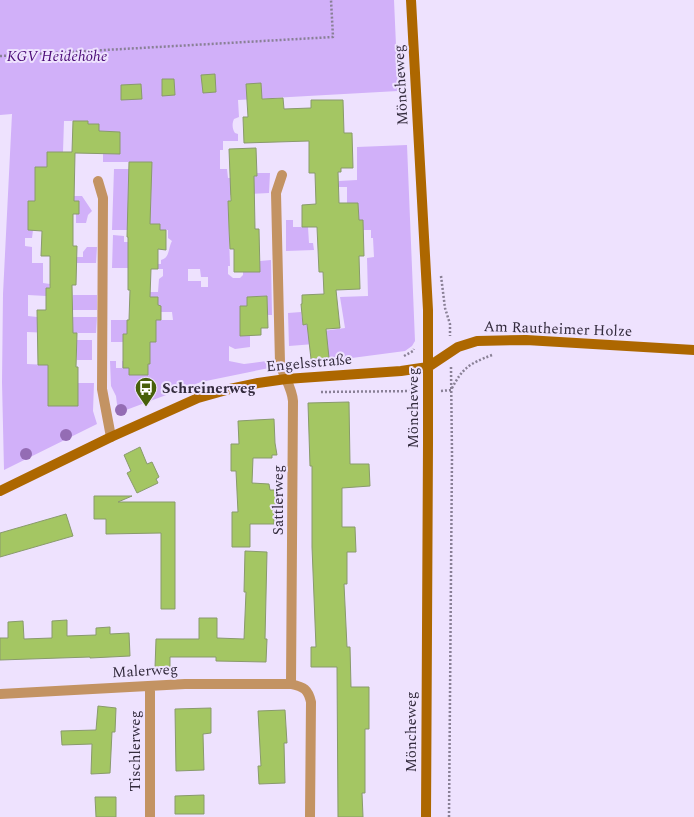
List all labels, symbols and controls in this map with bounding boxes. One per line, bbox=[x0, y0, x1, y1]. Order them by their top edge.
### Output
street label: Möncheweg bbox=[387, 44, 415, 126]
park label: KGV Heidehöhe bbox=[7, 45, 108, 68]
street label: Am Rautheimer Holze bbox=[483, 315, 633, 343]
street label: Engelsstraße bbox=[265, 348, 353, 378]
street label: Möncheweg bbox=[402, 367, 425, 449]
bus stop icon: Schreinerweg bbox=[133, 375, 159, 408]
place label: Schreinerweg bbox=[162, 377, 256, 400]
street label: Sattlerweg bbox=[267, 465, 290, 535]
street label: Malerweg bbox=[111, 658, 179, 684]
street label: Möncheweg bbox=[400, 691, 423, 773]
street label: Tischlerweg bbox=[124, 710, 147, 792]

